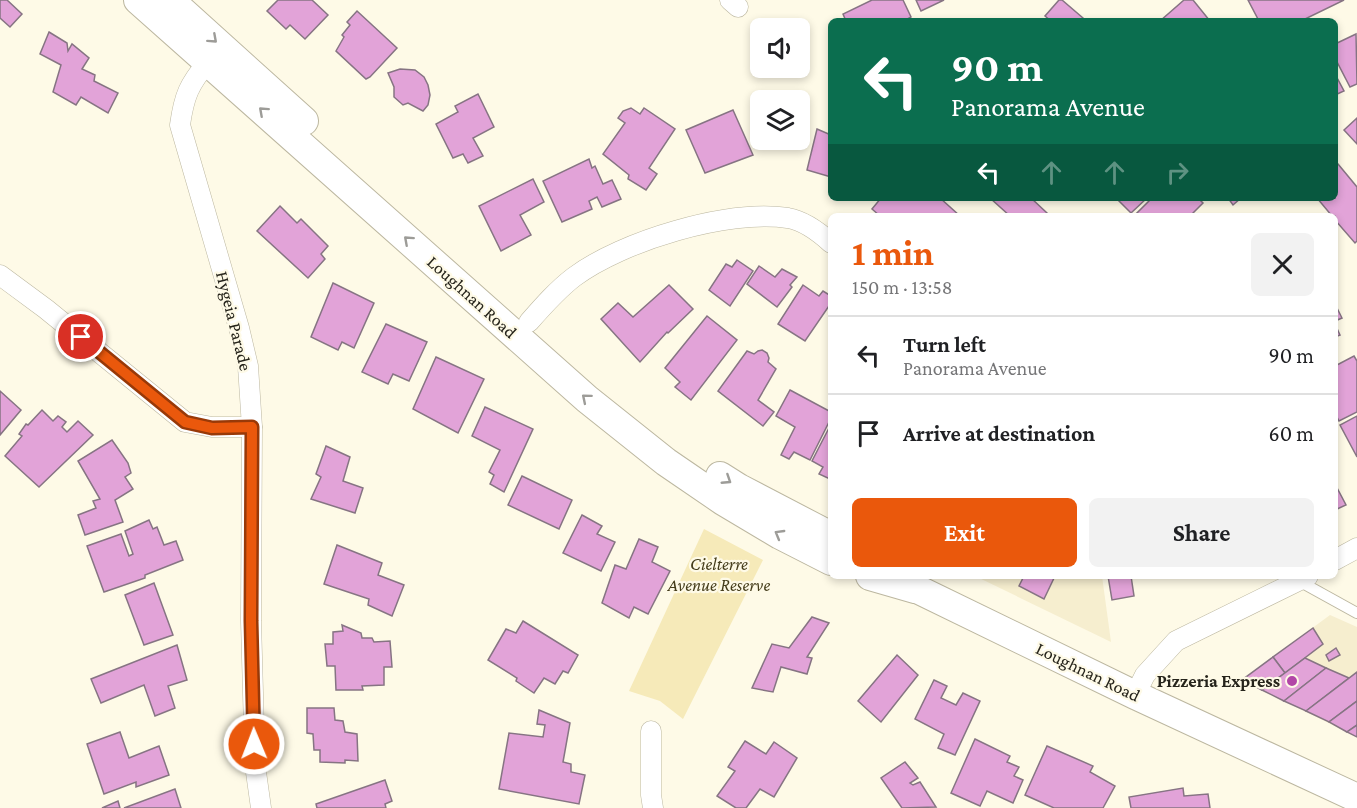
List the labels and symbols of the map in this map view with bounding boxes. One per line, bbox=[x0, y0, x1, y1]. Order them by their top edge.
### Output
one-way arrow bbox=[207, 32, 217, 43]
one-way arrow bbox=[259, 107, 270, 118]
one-way arrow bbox=[405, 236, 415, 247]
street label: Loughnan Road bbox=[423, 252, 521, 343]
street label: Hygeia Parade bbox=[212, 269, 256, 373]
pin bbox=[55, 311, 106, 362]
one-way arrow bbox=[582, 394, 593, 405]
one-way arrow bbox=[721, 473, 731, 485]
one-way arrow bbox=[775, 530, 785, 541]
park label: Cielterre Avenue Reserve bbox=[667, 554, 770, 595]
street label: Loughnan Road bbox=[1033, 638, 1144, 706]
place label: Pizzeria Express bbox=[1157, 671, 1280, 691]
marker: Pizzeria Express bbox=[1285, 674, 1299, 688]
position arrow bbox=[222, 712, 286, 776]

